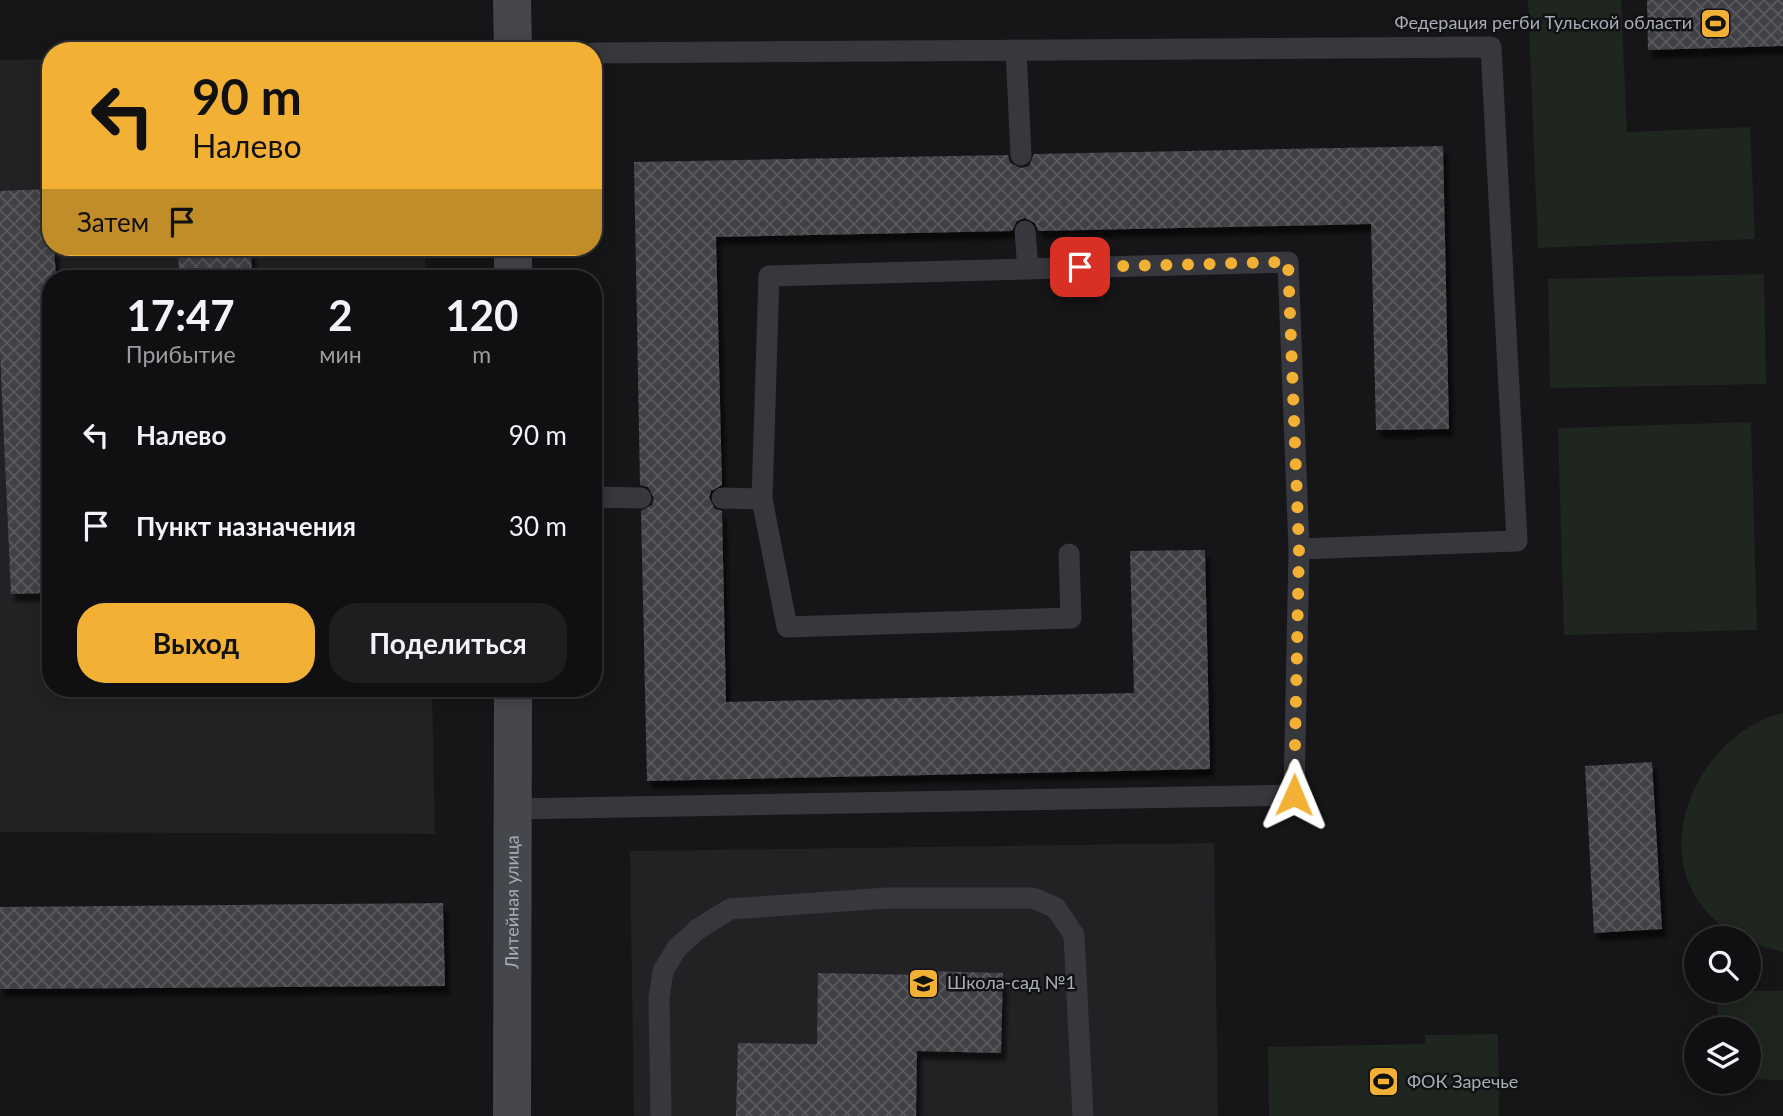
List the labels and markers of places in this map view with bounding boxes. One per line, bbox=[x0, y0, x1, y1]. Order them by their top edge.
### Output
sports icon: Федерация регби Тульской области bbox=[1698, 6, 1732, 40]
place label: Федерация регби Тульской области bbox=[1394, 11, 1692, 33]
pin bbox=[1050, 237, 1110, 297]
school or university icon: Школа-сад №1 bbox=[907, 966, 941, 1000]
place label: Школа-сад №1 bbox=[947, 971, 1076, 993]
sports icon: ФОК Заречье bbox=[1367, 1065, 1401, 1099]
place label: ФОК Заречье bbox=[1407, 1070, 1518, 1092]

